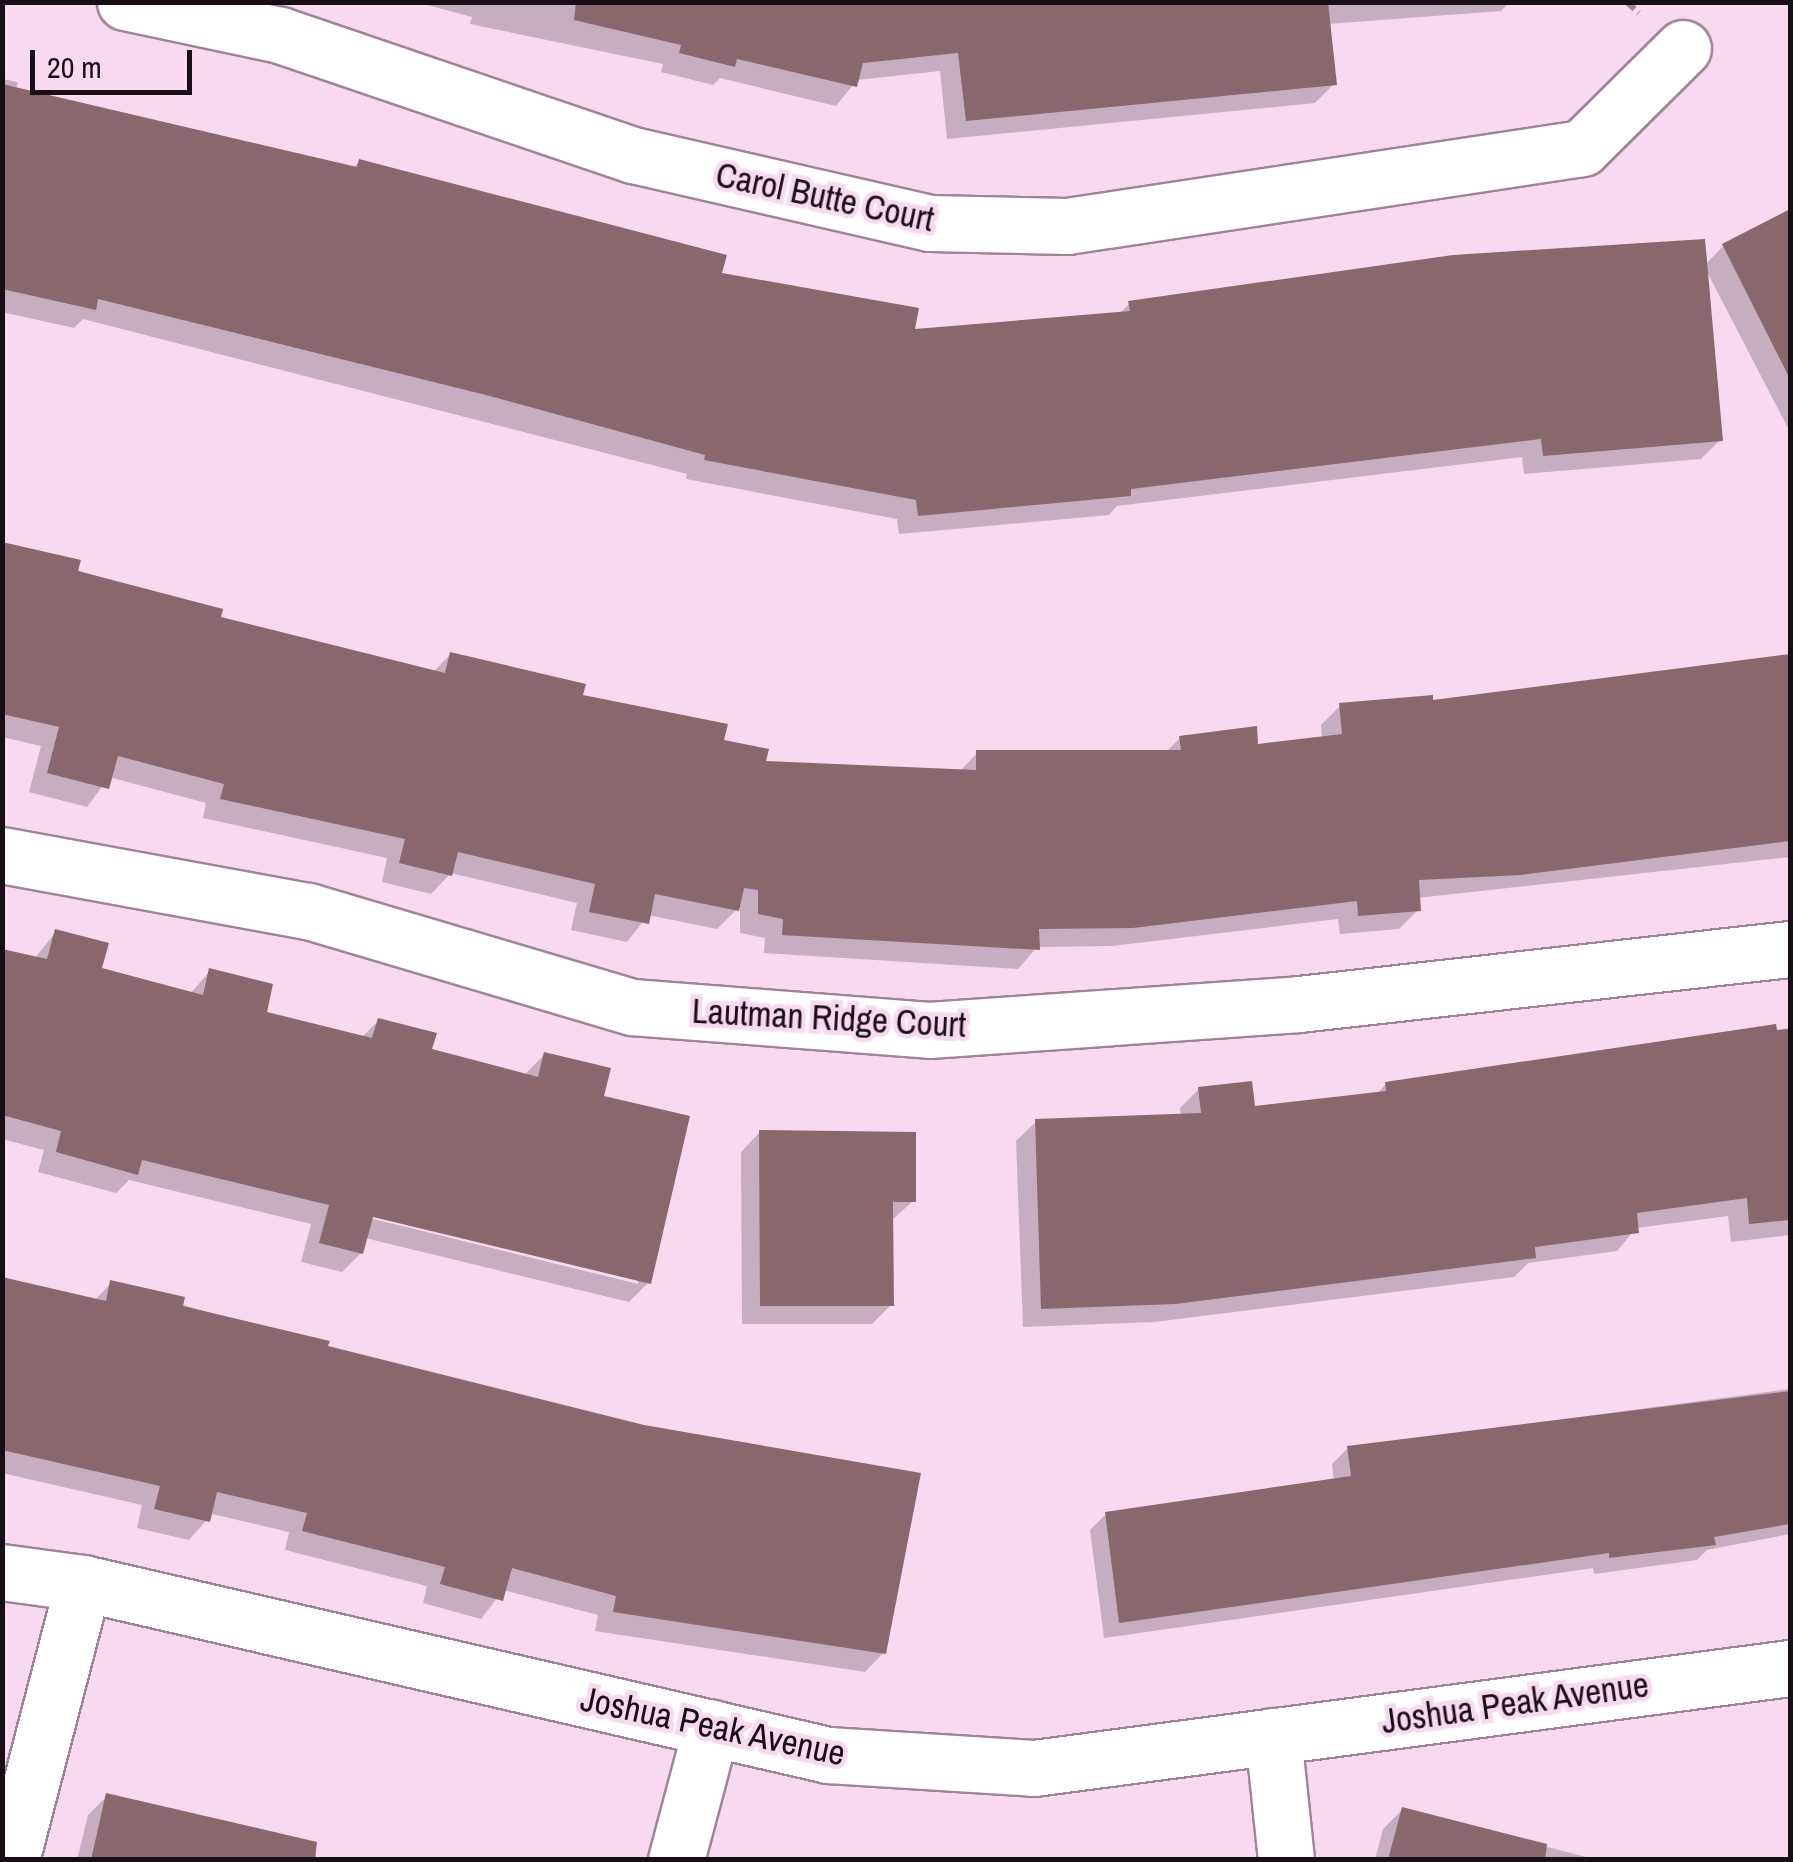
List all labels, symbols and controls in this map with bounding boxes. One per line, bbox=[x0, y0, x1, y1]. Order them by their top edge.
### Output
scale bar bbox=[35, 30, 198, 92]
text: 20 m bbox=[47, 47, 102, 87]
street label: Carol Butte Court bbox=[712, 153, 938, 241]
street label: Lautman Ridge Court bbox=[691, 990, 967, 1046]
street label: Joshua Peak Avenue bbox=[1378, 1663, 1652, 1743]
street label: Joshua Peak Avenue bbox=[576, 1677, 850, 1775]

